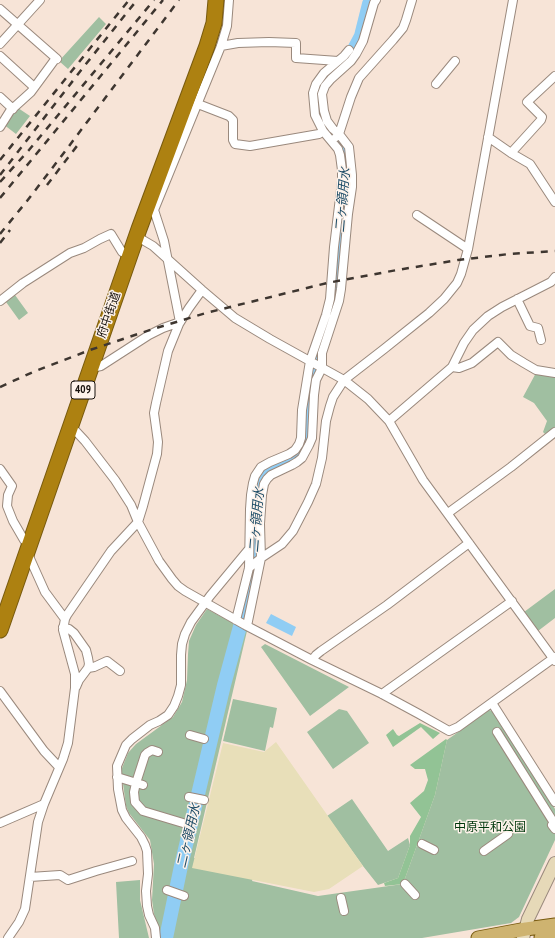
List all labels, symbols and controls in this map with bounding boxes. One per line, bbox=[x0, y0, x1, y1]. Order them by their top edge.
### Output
water label: 二ヶ領用水 bbox=[332, 167, 354, 233]
street label: 府中街道 bbox=[94, 290, 124, 340]
road number: 409 bbox=[71, 381, 95, 399]
water label: 二ヶ領用水 bbox=[246, 487, 268, 553]
water label: 二ヶ領用水 bbox=[174, 803, 204, 869]
park label: 中原平和公園 bbox=[454, 821, 526, 835]

